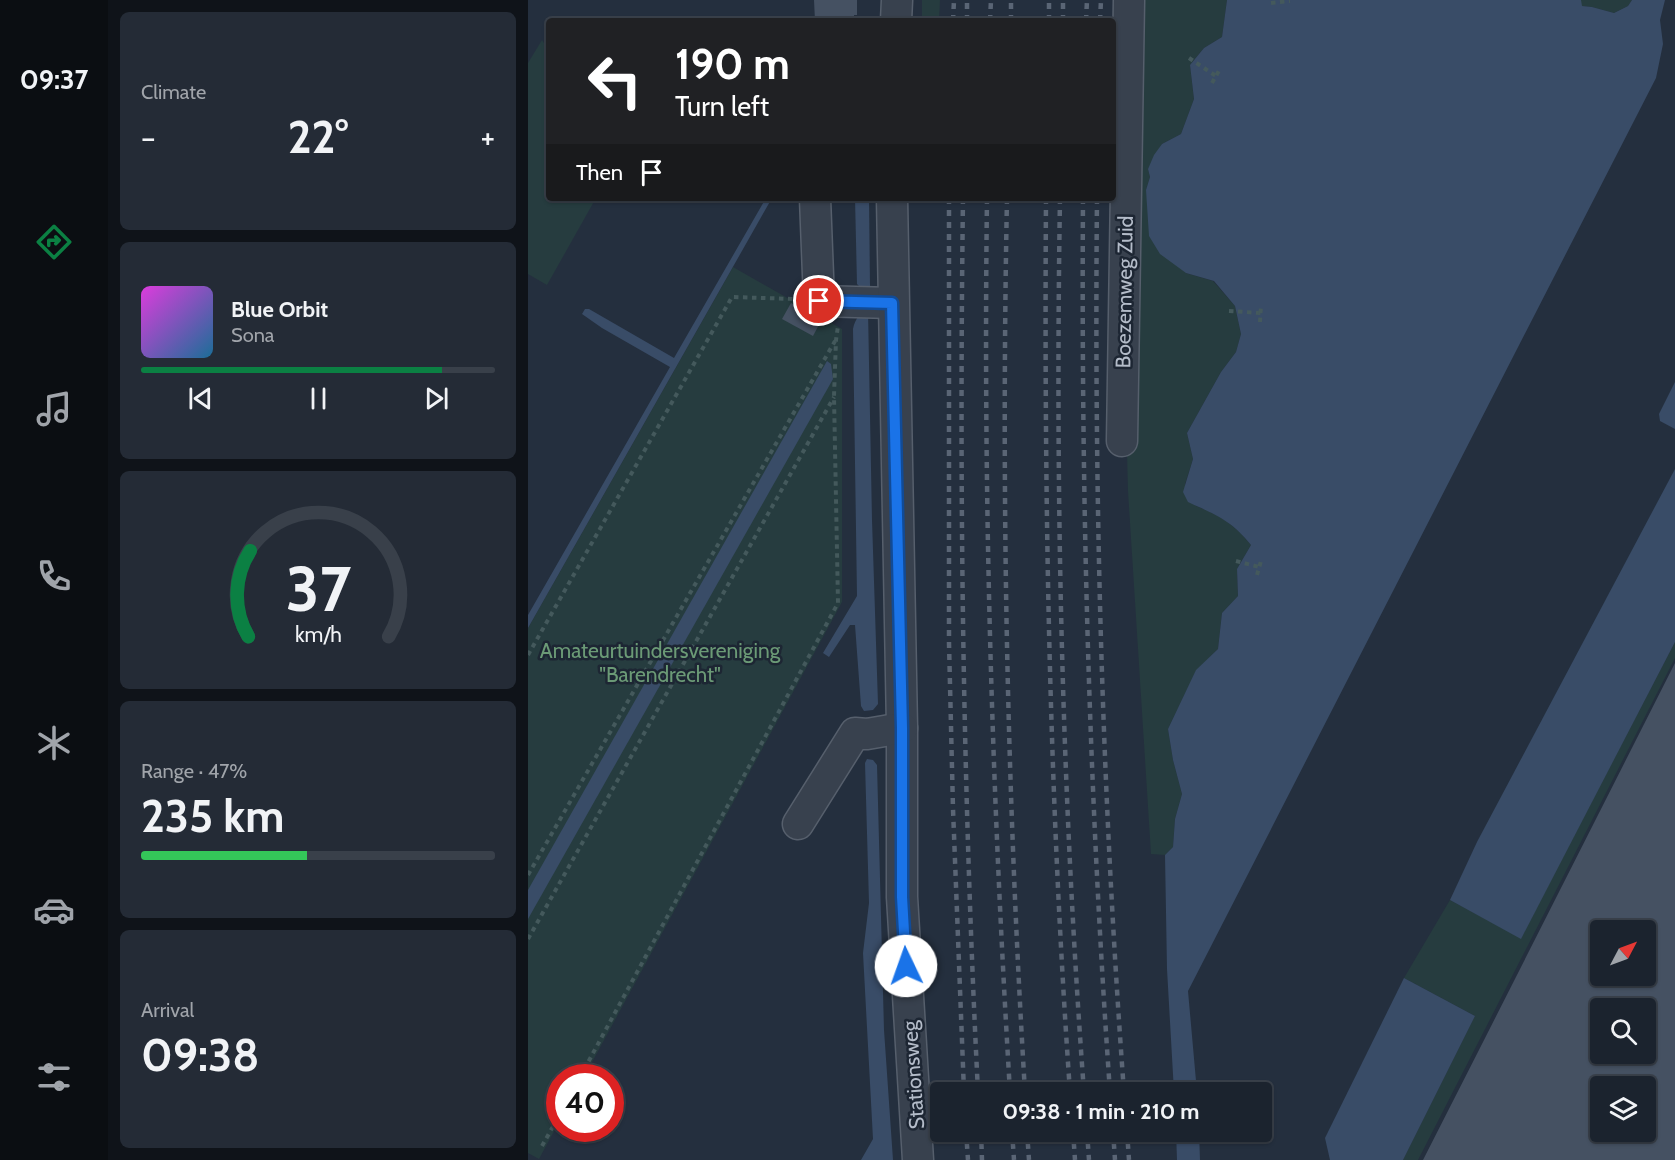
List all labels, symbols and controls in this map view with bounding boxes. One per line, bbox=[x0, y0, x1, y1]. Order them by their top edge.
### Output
text: 190 m bbox=[675, 38, 790, 90]
icon: left bbox=[576, 42, 654, 120]
text: 09:37 bbox=[20, 63, 88, 96]
text: Climate bbox=[141, 80, 206, 104]
text: Turn left bbox=[675, 90, 769, 123]
text: 22° bbox=[288, 110, 348, 164]
text: − bbox=[141, 117, 156, 157]
text: + bbox=[480, 117, 495, 157]
icon: arrive bbox=[635, 156, 668, 189]
text: Then bbox=[576, 159, 623, 186]
street label: Boezemweg Zuid bbox=[1110, 216, 1138, 368]
icon: directions bbox=[33, 221, 75, 263]
pin bbox=[793, 275, 844, 326]
icon: arrive bbox=[802, 284, 835, 317]
text: Blue Orbit bbox=[231, 296, 328, 323]
text: Sona bbox=[231, 323, 274, 347]
icon: previous bbox=[184, 382, 217, 415]
icon: pause bbox=[302, 382, 335, 415]
icon: next bbox=[420, 382, 453, 415]
icon: music bbox=[33, 388, 75, 430]
text: 37 bbox=[285, 551, 351, 627]
icon: phone bbox=[33, 555, 75, 597]
text: km/h bbox=[295, 621, 341, 647]
park label: Amateurtuindersvereniging "Barendrecht" bbox=[540, 638, 781, 687]
icon: climate bbox=[33, 722, 75, 764]
text: Range · 47% bbox=[141, 759, 247, 783]
text: 235 km bbox=[141, 789, 284, 843]
icon: car bbox=[33, 889, 75, 931]
north arrow bbox=[1590, 920, 1656, 986]
map controls bbox=[1590, 920, 1656, 1142]
position arrow bbox=[874, 934, 938, 998]
text: Arrival bbox=[141, 998, 194, 1022]
button: search bbox=[1590, 998, 1656, 1064]
street label: Stationsweg bbox=[897, 1019, 929, 1130]
text: 09:38 bbox=[141, 1028, 260, 1082]
icon: filters bbox=[33, 1056, 75, 1098]
speed limit sign: 40 bbox=[546, 1064, 624, 1142]
button: layers bbox=[1590, 1076, 1656, 1142]
text: 09:38 · 1 min · 210 m bbox=[1003, 1098, 1199, 1125]

